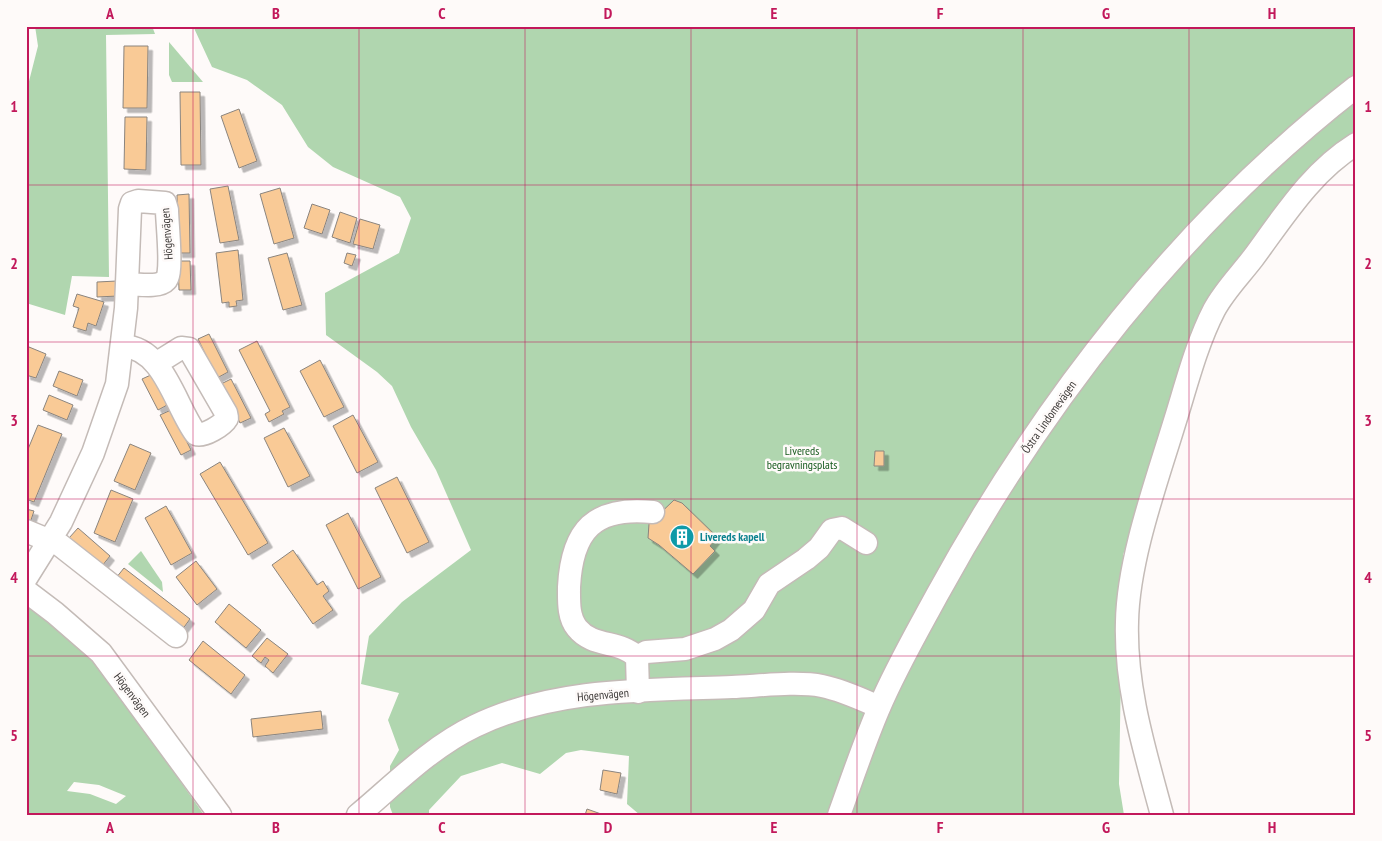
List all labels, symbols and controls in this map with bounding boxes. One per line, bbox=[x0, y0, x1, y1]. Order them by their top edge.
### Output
text: A bbox=[105, 3, 115, 23]
text: B bbox=[272, 3, 280, 23]
text: C bbox=[438, 3, 446, 23]
text: D bbox=[604, 3, 613, 23]
text: E bbox=[771, 3, 778, 23]
text: F bbox=[937, 3, 944, 23]
text: G bbox=[1102, 3, 1110, 23]
text: H bbox=[1268, 3, 1276, 23]
text: 1 bbox=[10, 96, 18, 116]
text: 1 bbox=[1364, 96, 1372, 116]
street label: Högenvägen bbox=[157, 208, 176, 260]
text: 2 bbox=[10, 253, 18, 273]
text: 2 bbox=[1364, 253, 1372, 273]
street label: Östra Lindomevägen bbox=[1018, 377, 1079, 456]
text: 3 bbox=[10, 410, 18, 430]
text: 3 bbox=[1364, 410, 1372, 430]
park label: Livereds begravningsplats bbox=[767, 443, 837, 472]
building icon: Livereds kapell bbox=[669, 524, 695, 550]
place label: Livereds kapell bbox=[700, 529, 765, 544]
text: 4 bbox=[10, 567, 18, 587]
text: 4 bbox=[1364, 567, 1372, 587]
street label: Högenvägen bbox=[111, 669, 154, 720]
street label: Högenvägen bbox=[576, 685, 629, 704]
text: 5 bbox=[10, 725, 18, 745]
text: 5 bbox=[1364, 725, 1372, 745]
text: A bbox=[105, 817, 115, 837]
text: B bbox=[272, 817, 280, 837]
text: C bbox=[438, 817, 446, 837]
text: D bbox=[604, 817, 613, 837]
text: E bbox=[771, 817, 778, 837]
text: F bbox=[937, 817, 944, 837]
text: G bbox=[1102, 817, 1110, 837]
text: H bbox=[1268, 817, 1276, 837]

